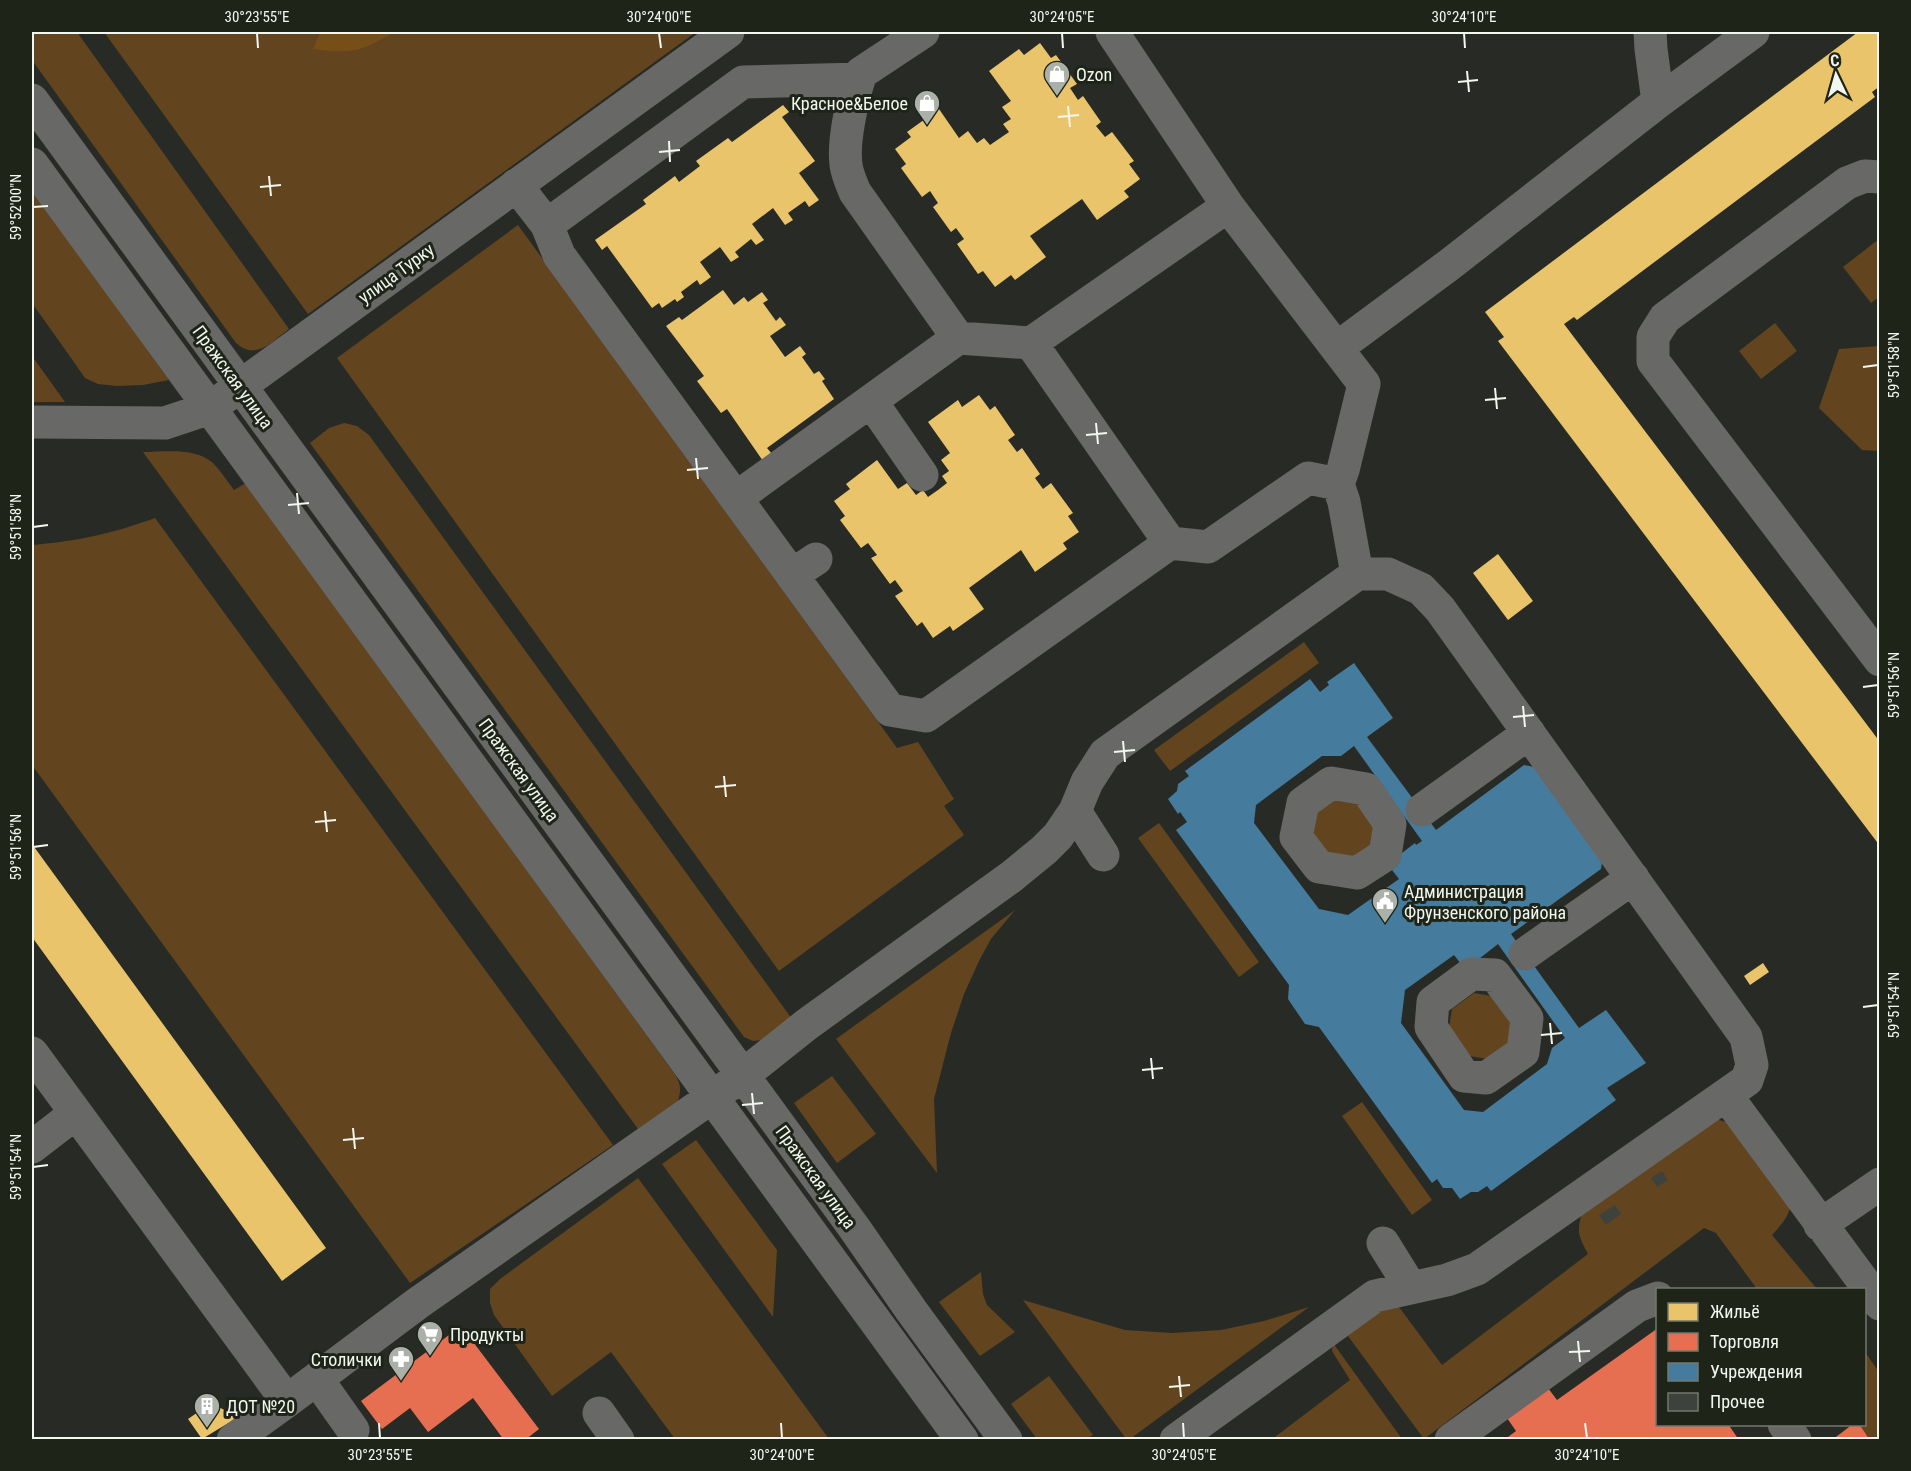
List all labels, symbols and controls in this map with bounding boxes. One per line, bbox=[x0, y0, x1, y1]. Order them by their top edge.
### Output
text: 30°23'55"E bbox=[225, 8, 289, 26]
text: 30°24'00"E bbox=[627, 8, 691, 26]
text: 30°24'05"E bbox=[1030, 8, 1094, 26]
text: 30°24'10"E bbox=[1432, 8, 1496, 26]
north arrow bbox=[1806, 45, 1866, 105]
text: С bbox=[1829, 51, 1840, 70]
shop icon: Ozon bbox=[1042, 59, 1072, 97]
place label: Ozon bbox=[1076, 64, 1112, 85]
shop icon: Красное&Белое bbox=[912, 88, 942, 126]
place label: Красное&Белое bbox=[791, 93, 908, 114]
text: 59°52'00"N bbox=[7, 174, 25, 240]
street label: улица Турку bbox=[354, 238, 438, 308]
street label: Пражская улица bbox=[189, 321, 277, 433]
text: 59°51'58"N bbox=[1885, 332, 1903, 398]
text: 59°51'58"N bbox=[7, 494, 25, 560]
text: 59°51'56"N bbox=[1885, 652, 1903, 718]
street label: Пражская улица bbox=[475, 714, 563, 826]
text: 59°51'56"N bbox=[7, 814, 25, 880]
place label: Администрация Фрунзенского района bbox=[1404, 881, 1566, 923]
public building icon: Администрация Фрунзенского района bbox=[1370, 886, 1400, 924]
text: 59°51'54"N bbox=[1885, 972, 1903, 1038]
street label: Пражская улица bbox=[772, 1121, 860, 1233]
text: 59°51'54"N bbox=[7, 1134, 25, 1200]
legend bbox=[1656, 1288, 1866, 1426]
text: Жильё bbox=[1710, 1301, 1760, 1322]
supermarket icon: Продукты bbox=[415, 1319, 445, 1357]
place label: Продукты bbox=[450, 1324, 524, 1345]
text: Торговля bbox=[1710, 1331, 1779, 1352]
pharmacy icon: Столички bbox=[386, 1344, 416, 1382]
place label: Столички bbox=[311, 1349, 382, 1370]
text: Учреждения bbox=[1710, 1361, 1803, 1382]
building icon: ДОТ №20 bbox=[192, 1391, 222, 1429]
text: Прочее bbox=[1710, 1391, 1765, 1412]
place label: ДОТ №20 bbox=[226, 1396, 295, 1417]
text: 30°23'55"E bbox=[348, 1446, 412, 1464]
text: 30°24'00"E bbox=[750, 1446, 814, 1464]
text: 30°24'05"E bbox=[1152, 1446, 1216, 1464]
text: 30°24'10"E bbox=[1555, 1446, 1619, 1464]

